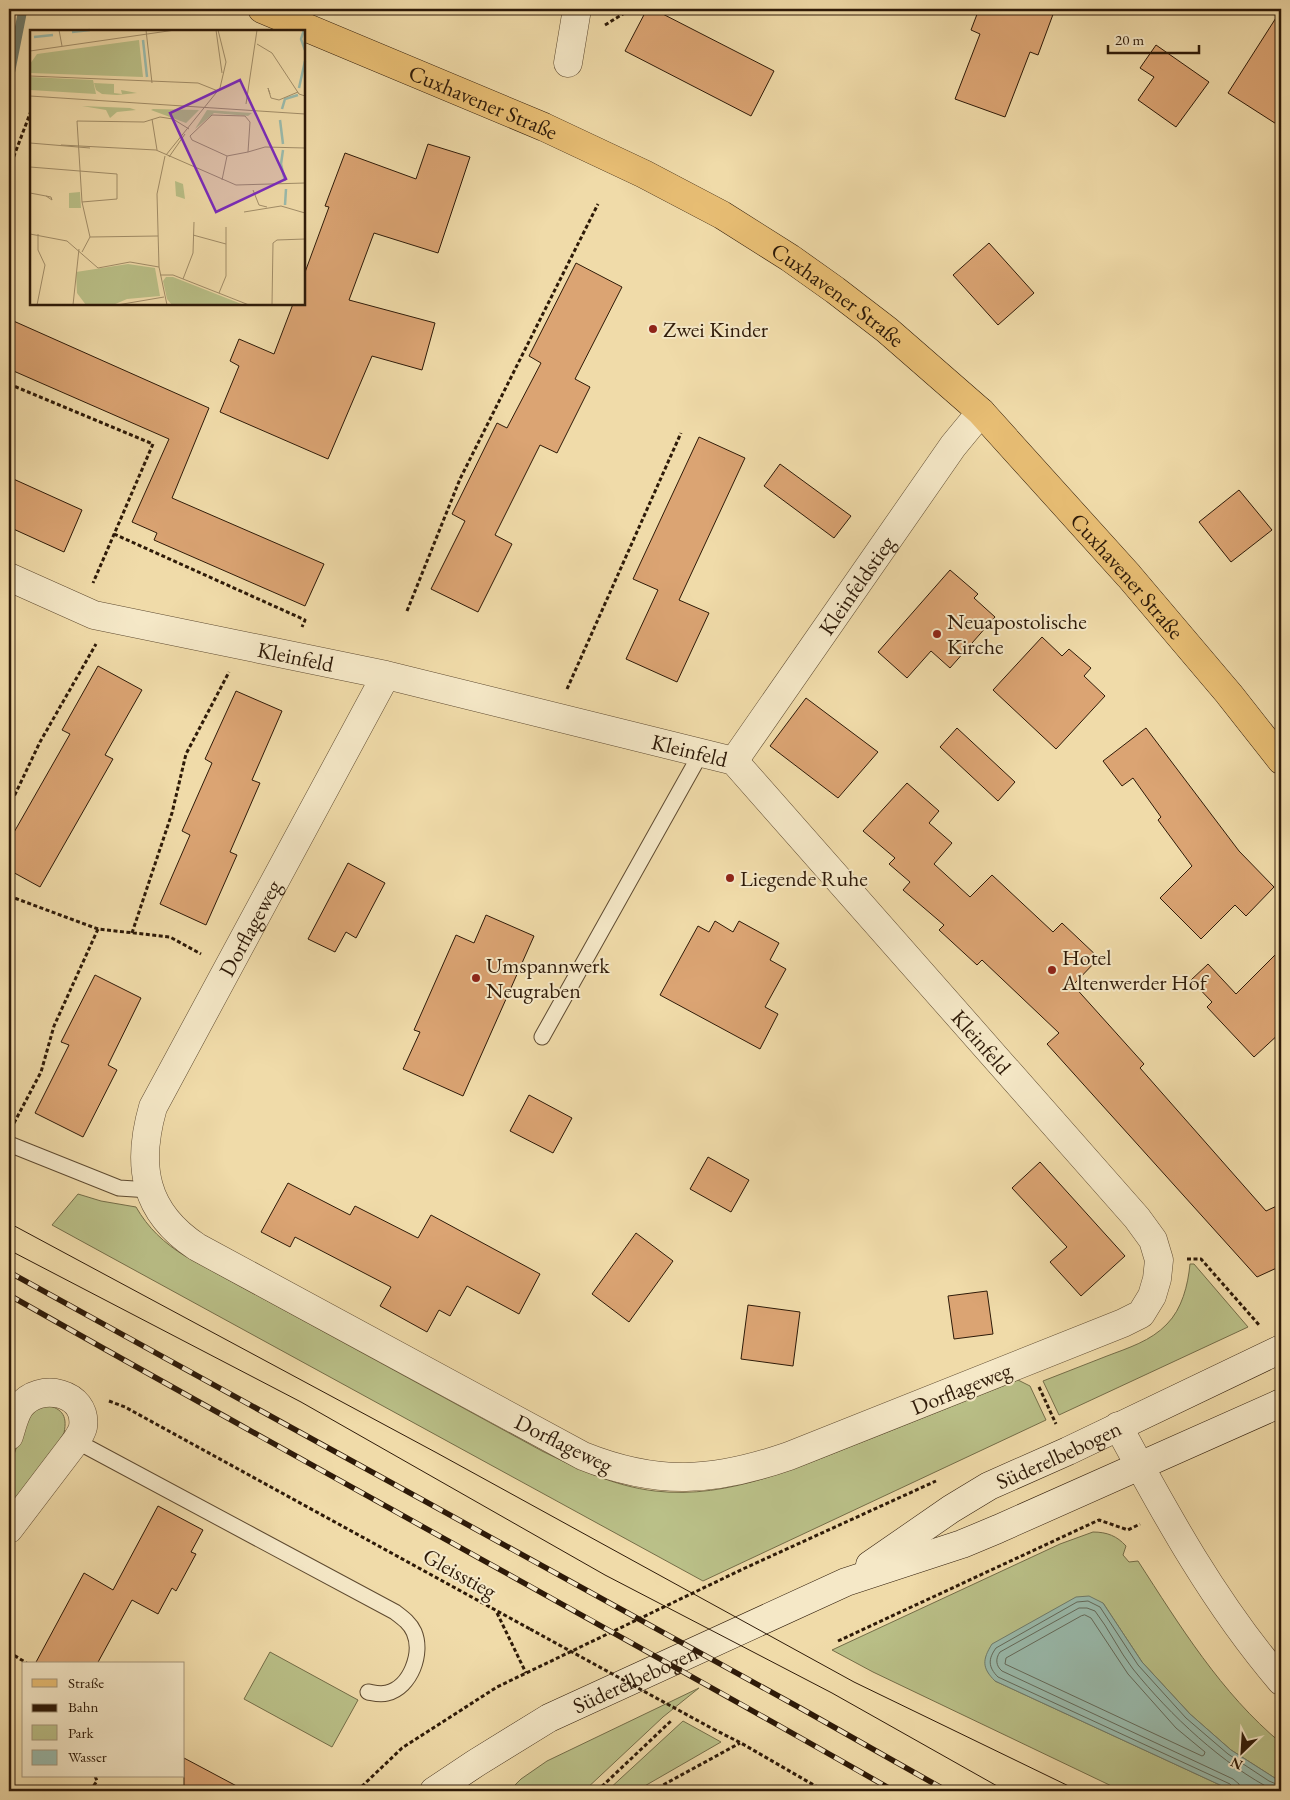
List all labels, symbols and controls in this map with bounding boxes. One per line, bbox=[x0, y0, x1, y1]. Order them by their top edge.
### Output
scale bar bbox=[1108, 22, 1199, 54]
inset map bbox=[30, 30, 305, 305]
text: 20 m bbox=[1115, 30, 1144, 49]
street label: Cuxhavener Straße bbox=[404, 58, 563, 147]
street label: Cuxhavener Straße bbox=[766, 236, 911, 354]
place label: Zwei Kinder bbox=[663, 315, 769, 344]
marker: Zwei Kinder bbox=[647, 323, 659, 335]
street label: Cuxhavener Straße bbox=[1064, 507, 1191, 646]
street label: Kleinfeldstieg bbox=[812, 530, 902, 641]
place label: Neuapostolische Kirche bbox=[947, 607, 1087, 661]
marker: Neuapostolische Kirche bbox=[931, 628, 943, 640]
street label: Kleinfeld bbox=[255, 635, 337, 679]
street label: Kleinfeld bbox=[649, 727, 731, 774]
place label: Liegende Ruhe bbox=[740, 864, 868, 893]
marker: Liegende Ruhe bbox=[724, 872, 736, 884]
street label: Dorflageweg bbox=[212, 874, 288, 982]
place label: Hotel Altenwerder Hof bbox=[1061, 943, 1210, 997]
place label: Umspannwerk Neugraben bbox=[486, 951, 610, 1005]
marker: Hotel Altenwerder Hof bbox=[1046, 964, 1058, 976]
marker: Umspannwerk Neugraben bbox=[470, 972, 482, 984]
street label: Kleinfeld bbox=[945, 1003, 1018, 1081]
street label: Dorflageweg bbox=[907, 1355, 1016, 1422]
street label: Dorflageweg bbox=[510, 1407, 618, 1480]
street label: Süderelbebogen bbox=[991, 1414, 1126, 1496]
street label: Gleisstieg bbox=[418, 1541, 502, 1606]
street label: Süderelbebogen bbox=[568, 1638, 703, 1720]
legend bbox=[22, 1662, 185, 1778]
text: Straße bbox=[68, 1673, 104, 1692]
text: Bahn bbox=[68, 1697, 99, 1716]
text: Park bbox=[68, 1723, 95, 1742]
north arrow bbox=[1218, 1728, 1268, 1778]
text: Wasser bbox=[68, 1747, 107, 1766]
text: N bbox=[1227, 1753, 1245, 1774]

